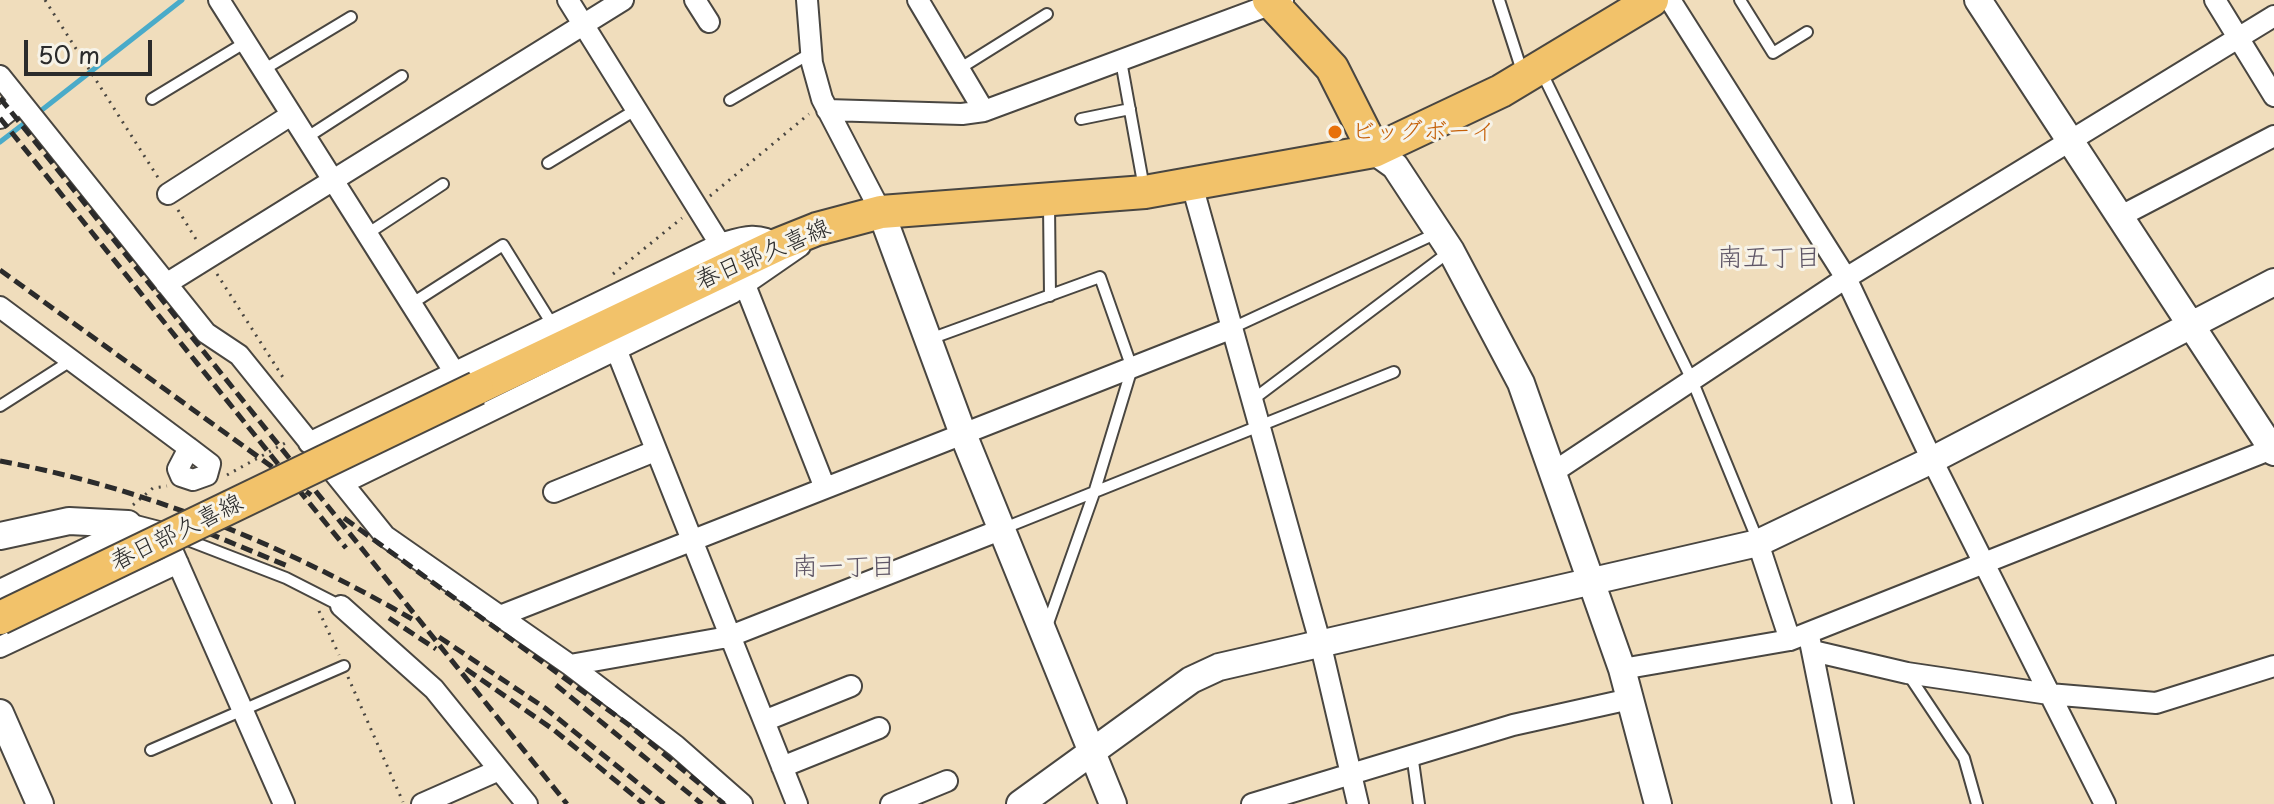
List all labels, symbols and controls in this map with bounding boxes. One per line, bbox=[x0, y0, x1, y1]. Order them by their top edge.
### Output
scale bar bbox=[28, 24, 156, 74]
text: 50 m bbox=[38, 36, 100, 72]
place label: ビッグボーイ bbox=[1351, 118, 1495, 146]
marker: ビッグボーイ bbox=[1326, 123, 1344, 141]
street label: 春日部久喜線 bbox=[691, 214, 835, 296]
district label: 南五丁目 bbox=[1717, 243, 1821, 275]
street label: 春日部久喜線 bbox=[106, 488, 248, 578]
district label: 南一丁目 bbox=[792, 552, 896, 584]

